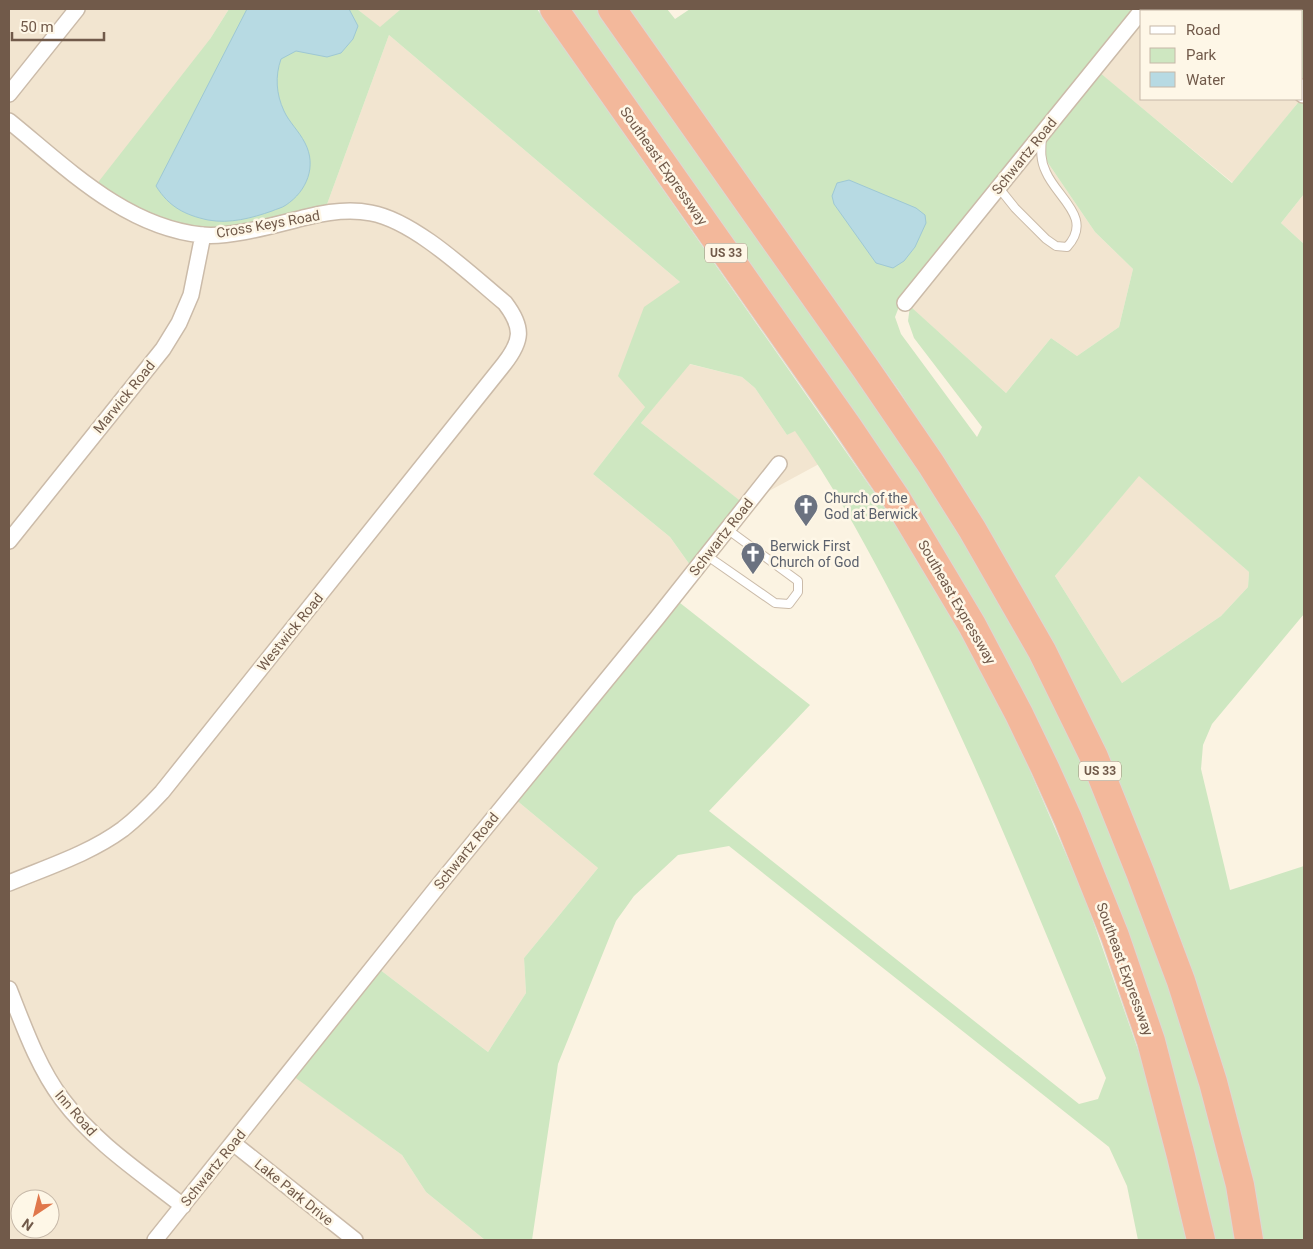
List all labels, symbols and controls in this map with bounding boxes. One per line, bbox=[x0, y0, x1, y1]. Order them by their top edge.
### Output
scale bar bbox=[12, 10, 105, 42]
legend bbox=[1140, 10, 1303, 100]
text: 50 m bbox=[20, 18, 54, 36]
text: Road bbox=[1186, 21, 1220, 39]
text: Park bbox=[1186, 46, 1217, 64]
text: Water bbox=[1186, 71, 1225, 89]
street label: Southeast Expressway bbox=[617, 104, 711, 228]
street label: Schwartz Road bbox=[988, 115, 1060, 197]
street label: Cross Keys Road bbox=[215, 207, 321, 241]
road number: US 33 bbox=[705, 244, 747, 262]
street label: Marwick Road bbox=[90, 358, 158, 436]
place label: Church of the God at Berwick bbox=[824, 490, 919, 522]
church icon: Church of the God at Berwick bbox=[793, 493, 819, 527]
street label: Schwartz Road bbox=[686, 495, 756, 579]
street label: Southeast Expressway bbox=[915, 537, 999, 667]
place label: Berwick First Church of God bbox=[770, 538, 859, 570]
church icon: Berwick First Church of God bbox=[740, 541, 766, 575]
street label: Westwick Road bbox=[254, 590, 326, 674]
road number: US 33 bbox=[1079, 761, 1121, 780]
street label: Schwartz Road bbox=[430, 810, 502, 892]
street label: Southeast Expressway bbox=[1093, 900, 1157, 1038]
street label: Inn Road bbox=[52, 1087, 100, 1139]
street label: Schwartz Road bbox=[177, 1127, 249, 1209]
street label: Lake Park Drive bbox=[252, 1156, 336, 1228]
north arrow bbox=[10, 1189, 60, 1239]
text: N bbox=[19, 1215, 36, 1234]

